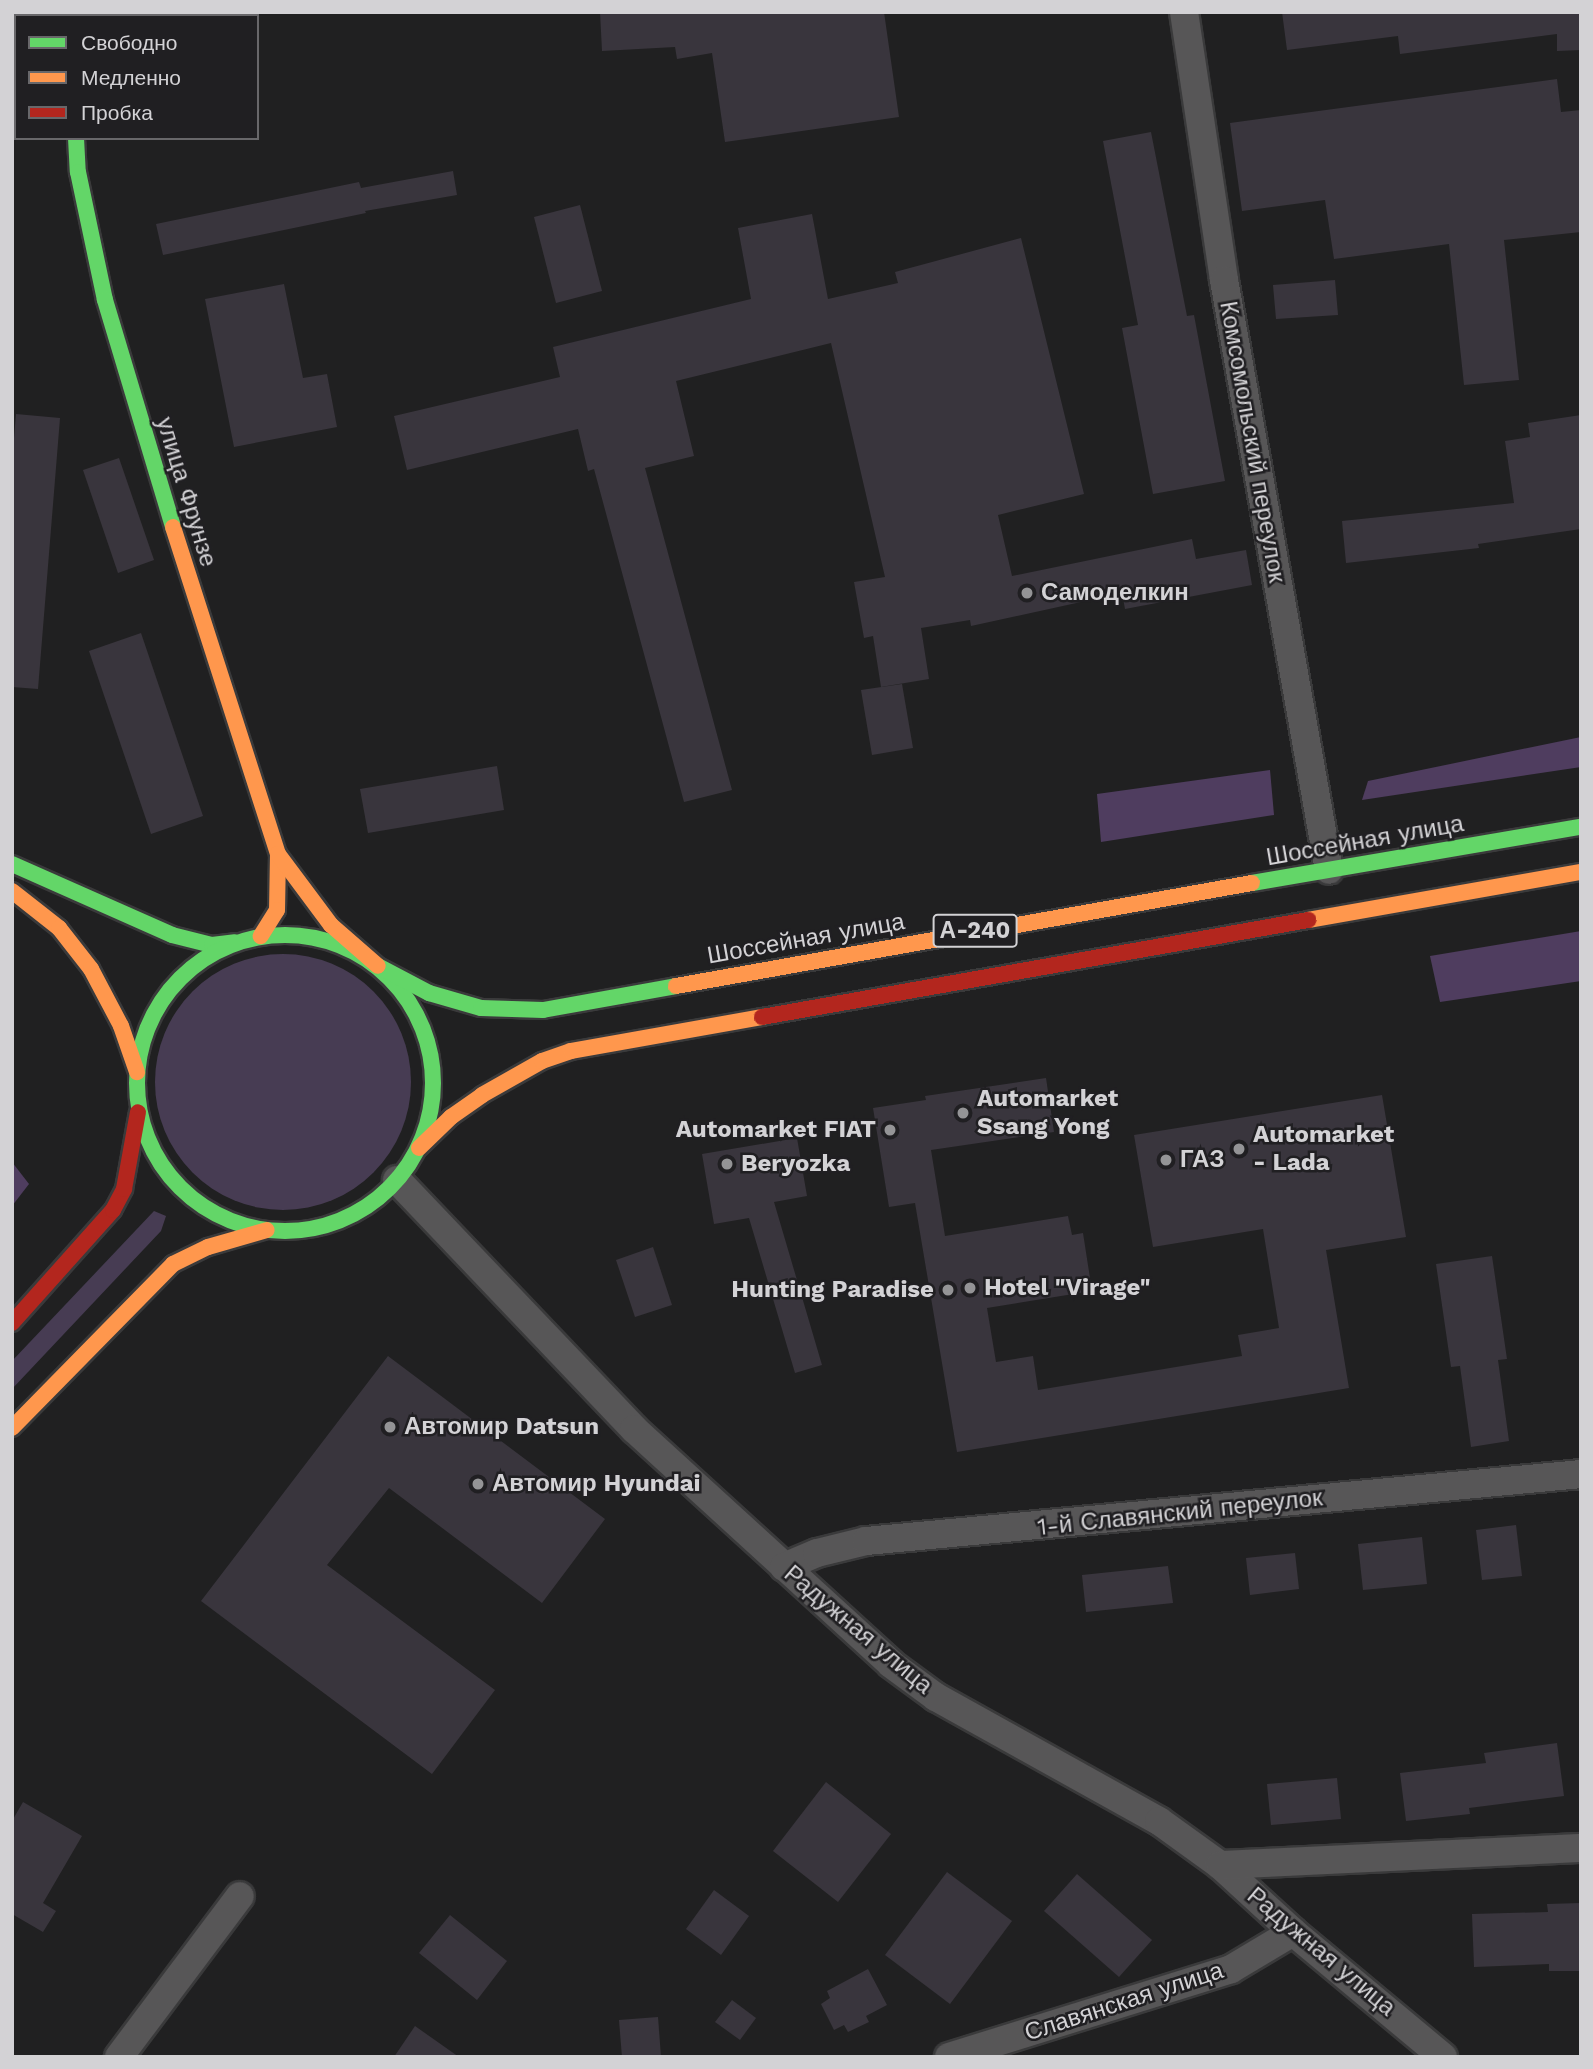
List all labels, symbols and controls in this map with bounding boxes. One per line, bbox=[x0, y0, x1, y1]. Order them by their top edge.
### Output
legend bbox=[14, 14, 259, 140]
text: Свободно bbox=[81, 30, 178, 55]
text: Медленно bbox=[81, 65, 181, 90]
text: Пробка bbox=[81, 100, 153, 125]
street label: Комсомольский переулок bbox=[1213, 299, 1291, 585]
street label: улица Фрунзе bbox=[150, 414, 222, 570]
place label: Самоделкин bbox=[1041, 579, 1189, 607]
marker: Самоделкин bbox=[1019, 585, 1035, 601]
street label: Шоссейная улица bbox=[1264, 809, 1466, 873]
street label: Шоссейная улица bbox=[705, 907, 907, 971]
road number: А-240 bbox=[931, 912, 1019, 950]
place label: Automarket Ssang Yong bbox=[977, 1085, 1118, 1141]
marker: Automarket Ssang Yong bbox=[955, 1105, 971, 1121]
place label: Automarket FIAT bbox=[676, 1116, 876, 1144]
place label: Automarket - Lada bbox=[1253, 1121, 1394, 1177]
marker: Automarket FIAT bbox=[882, 1122, 898, 1138]
marker: Automarket - Lada bbox=[1231, 1141, 1247, 1157]
place label: ГАЗ bbox=[1180, 1146, 1224, 1174]
place label: Beryozka bbox=[741, 1150, 850, 1178]
marker: ГАЗ bbox=[1158, 1152, 1174, 1168]
marker: Beryozka bbox=[719, 1156, 735, 1172]
place label: Hotel "Virage" bbox=[984, 1274, 1151, 1302]
place label: Hunting Paradise bbox=[731, 1276, 934, 1304]
marker: Hotel "Virage" bbox=[962, 1280, 978, 1296]
marker: Hunting Paradise bbox=[940, 1282, 956, 1298]
place label: Автомир Datsun bbox=[404, 1413, 599, 1441]
marker: Автомир Datsun bbox=[382, 1419, 398, 1435]
place label: Автомир Hyundai bbox=[492, 1470, 701, 1498]
marker: Автомир Hyundai bbox=[470, 1476, 486, 1492]
street label: 1-й Славянский переулок bbox=[1036, 1484, 1324, 1542]
street label: Радужная улица bbox=[778, 1560, 938, 1700]
street label: Радужная улица bbox=[1241, 1882, 1401, 2022]
street label: Славянская улица bbox=[1021, 1956, 1227, 2048]

